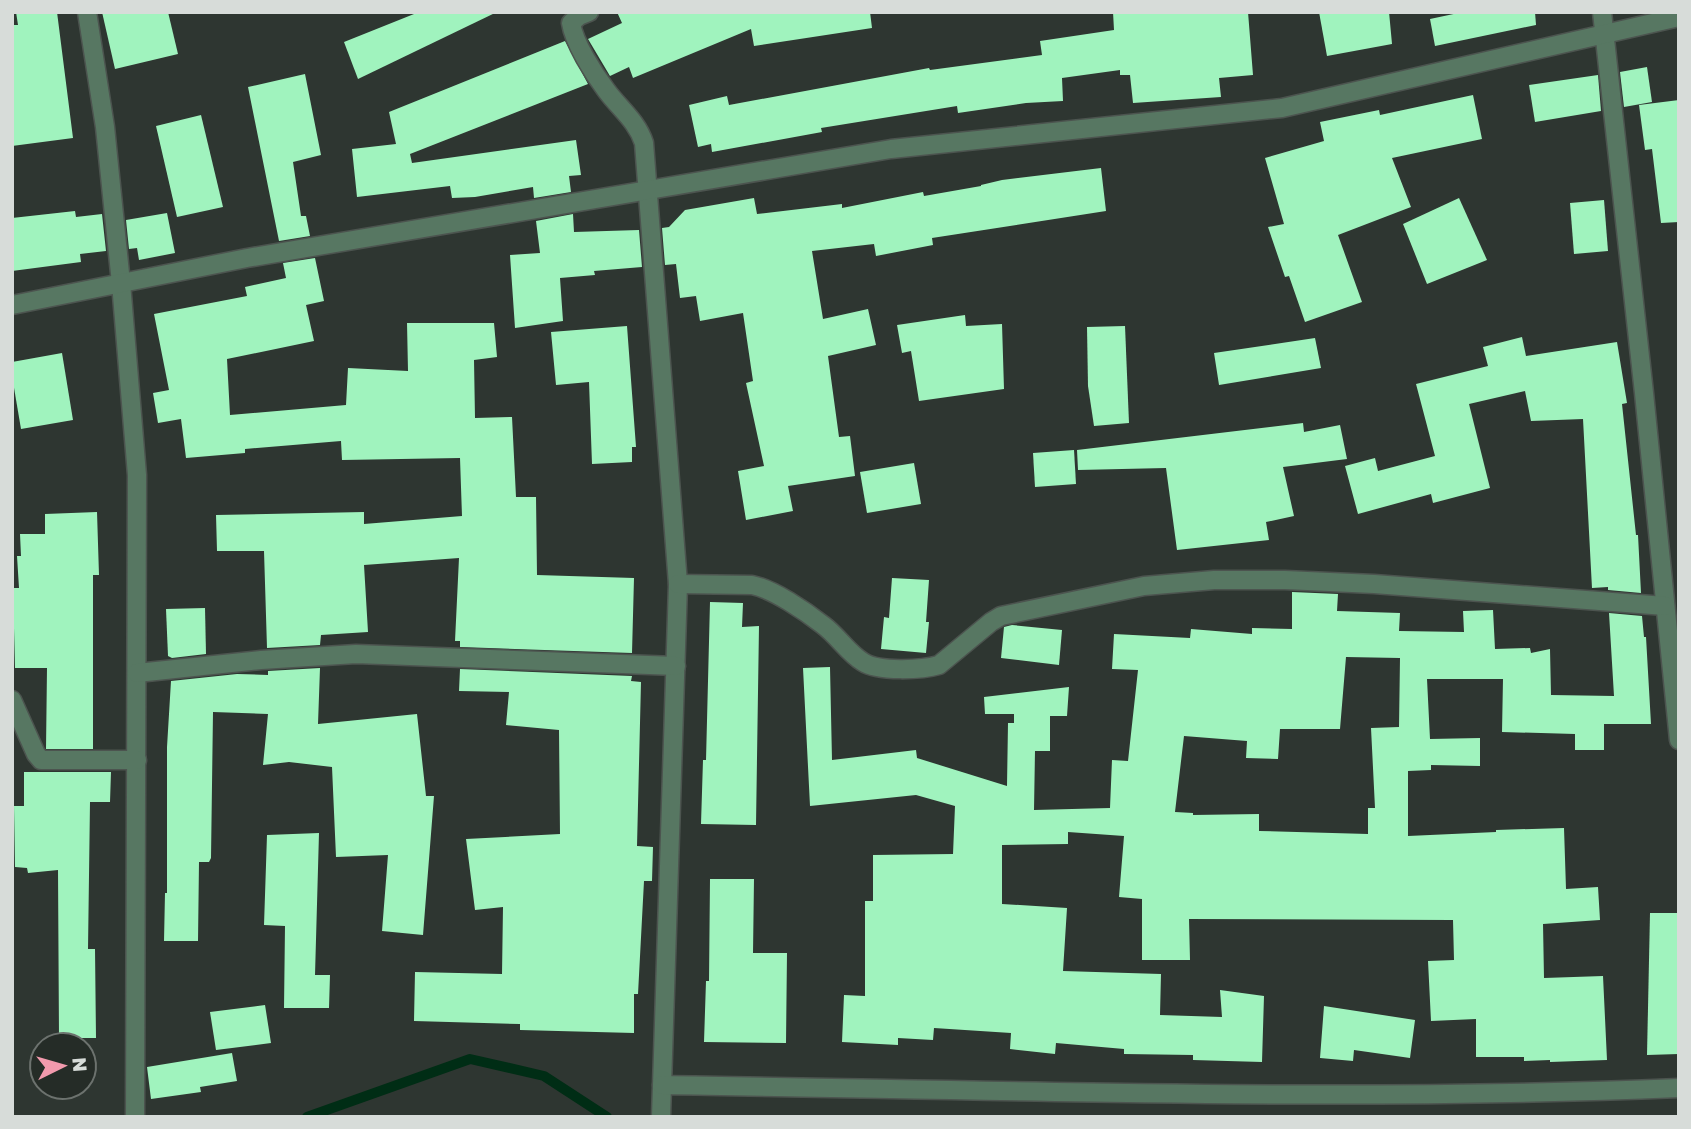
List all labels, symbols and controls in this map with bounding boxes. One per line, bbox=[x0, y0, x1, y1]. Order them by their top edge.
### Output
north arrow bbox=[28, 1031, 98, 1101]
text: N bbox=[68, 1056, 93, 1073]

